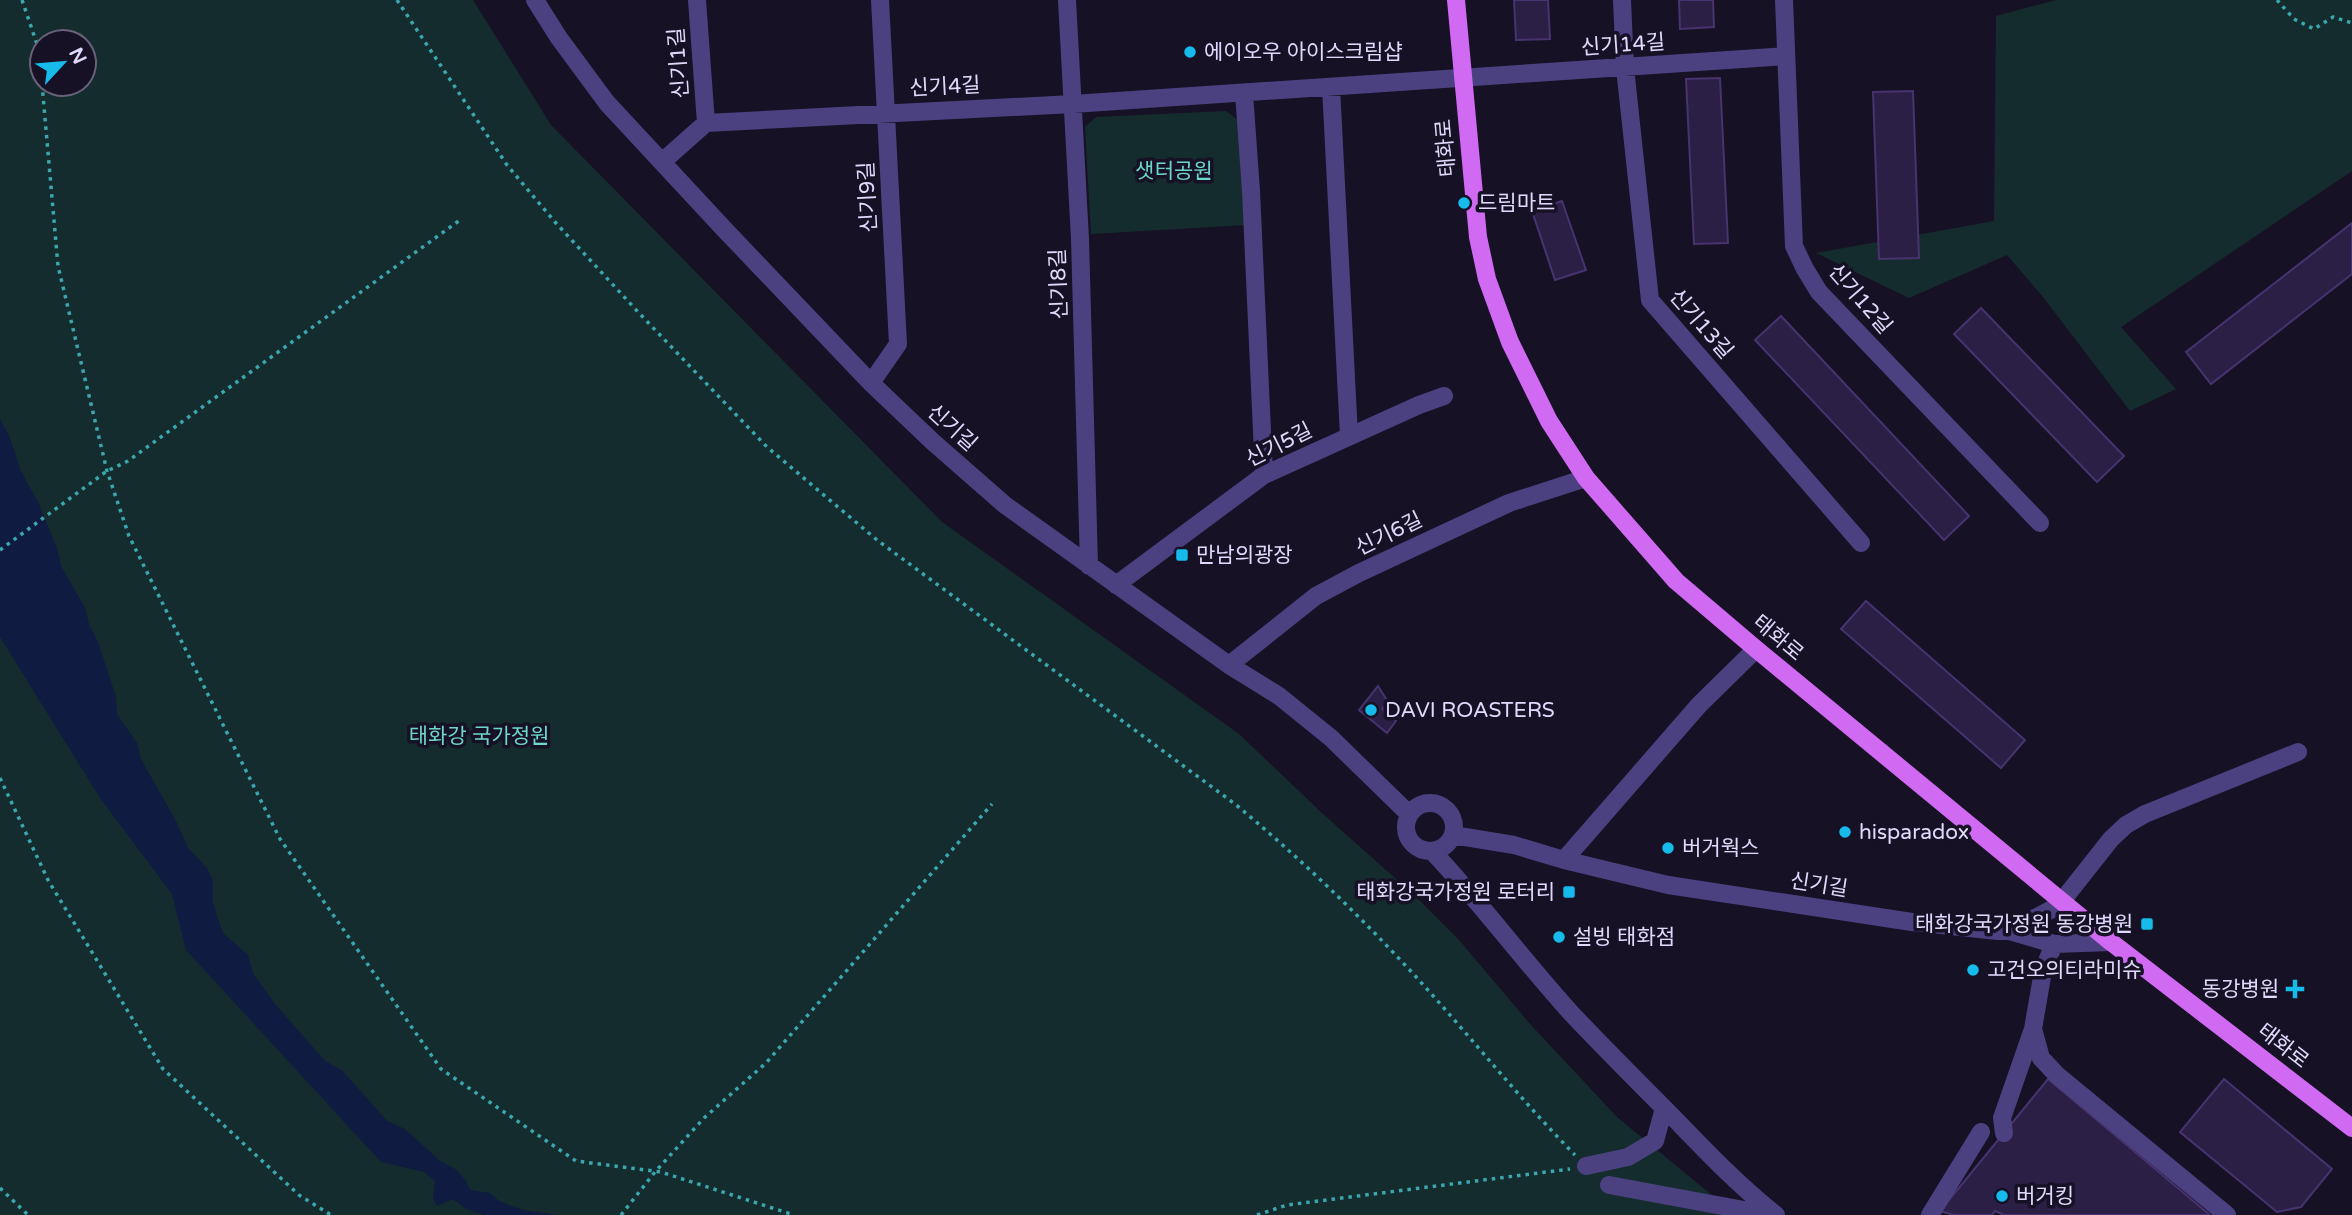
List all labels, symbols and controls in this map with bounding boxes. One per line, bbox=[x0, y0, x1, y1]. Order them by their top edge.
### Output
street label: 신기1길 bbox=[664, 27, 694, 99]
north arrow bbox=[28, 28, 98, 98]
street label: 신기14길 bbox=[1580, 30, 1666, 60]
place label: 에이오우 아이스크림샵 bbox=[1204, 40, 1403, 65]
text: N bbox=[64, 44, 91, 68]
marker: 에이오우 아이스크림샵 bbox=[1182, 44, 1198, 60]
street label: 신기4길 bbox=[909, 73, 981, 101]
street label: 태화로 bbox=[1431, 118, 1461, 178]
park label: 샛터공원 bbox=[1135, 159, 1213, 184]
street label: 신기9길 bbox=[854, 161, 882, 233]
place label: 드림마트 bbox=[1478, 191, 1555, 216]
marker: 드림마트 bbox=[1456, 195, 1472, 211]
street label: 신기8길 bbox=[1045, 248, 1073, 320]
street label: 신기12길 bbox=[1823, 259, 1897, 339]
street label: 신기13길 bbox=[1664, 284, 1738, 364]
street label: 신기길 bbox=[922, 399, 982, 457]
street label: 신기5길 bbox=[1242, 418, 1316, 472]
street label: 신기6길 bbox=[1352, 507, 1426, 561]
place label: 만남의광장 bbox=[1196, 543, 1293, 568]
marker: 만남의광장 bbox=[1174, 547, 1190, 563]
street label: 태화로 bbox=[1748, 610, 1808, 666]
place label: DAVI ROASTERS bbox=[1385, 698, 1555, 723]
marker: DAVI ROASTERS bbox=[1363, 702, 1379, 718]
park label: 태화강 국가정원 bbox=[409, 724, 549, 749]
place label: hisparadox bbox=[1859, 820, 1969, 845]
marker: hisparadox bbox=[1837, 824, 1853, 840]
place label: 버거웍스 bbox=[1682, 836, 1759, 861]
marker: 버거웍스 bbox=[1660, 840, 1676, 856]
street label: 신기길 bbox=[1788, 868, 1850, 902]
place label: 태화강국가정원 로터리 bbox=[1356, 880, 1555, 905]
marker: 태화강국가정원 로터리 bbox=[1561, 884, 1577, 900]
place label: 태화강국가정원 동강병원 bbox=[1915, 912, 2133, 937]
marker: 태화강국가정원 동강병원 bbox=[2139, 916, 2155, 932]
place label: 설빙 태화점 bbox=[1573, 925, 1675, 950]
marker: 설빙 태화점 bbox=[1551, 929, 1567, 945]
place label: 고건오의티라미슈 bbox=[1987, 958, 2142, 983]
marker: 고건오의티라미슈 bbox=[1965, 962, 1981, 978]
place label: 동강병원 bbox=[2202, 977, 2279, 1002]
marker: 동강병원 bbox=[2285, 979, 2305, 999]
street label: 태화로 bbox=[2252, 1018, 2314, 1074]
place label: 버거킹 bbox=[2016, 1184, 2074, 1209]
marker: 버거킹 bbox=[1994, 1188, 2010, 1204]

